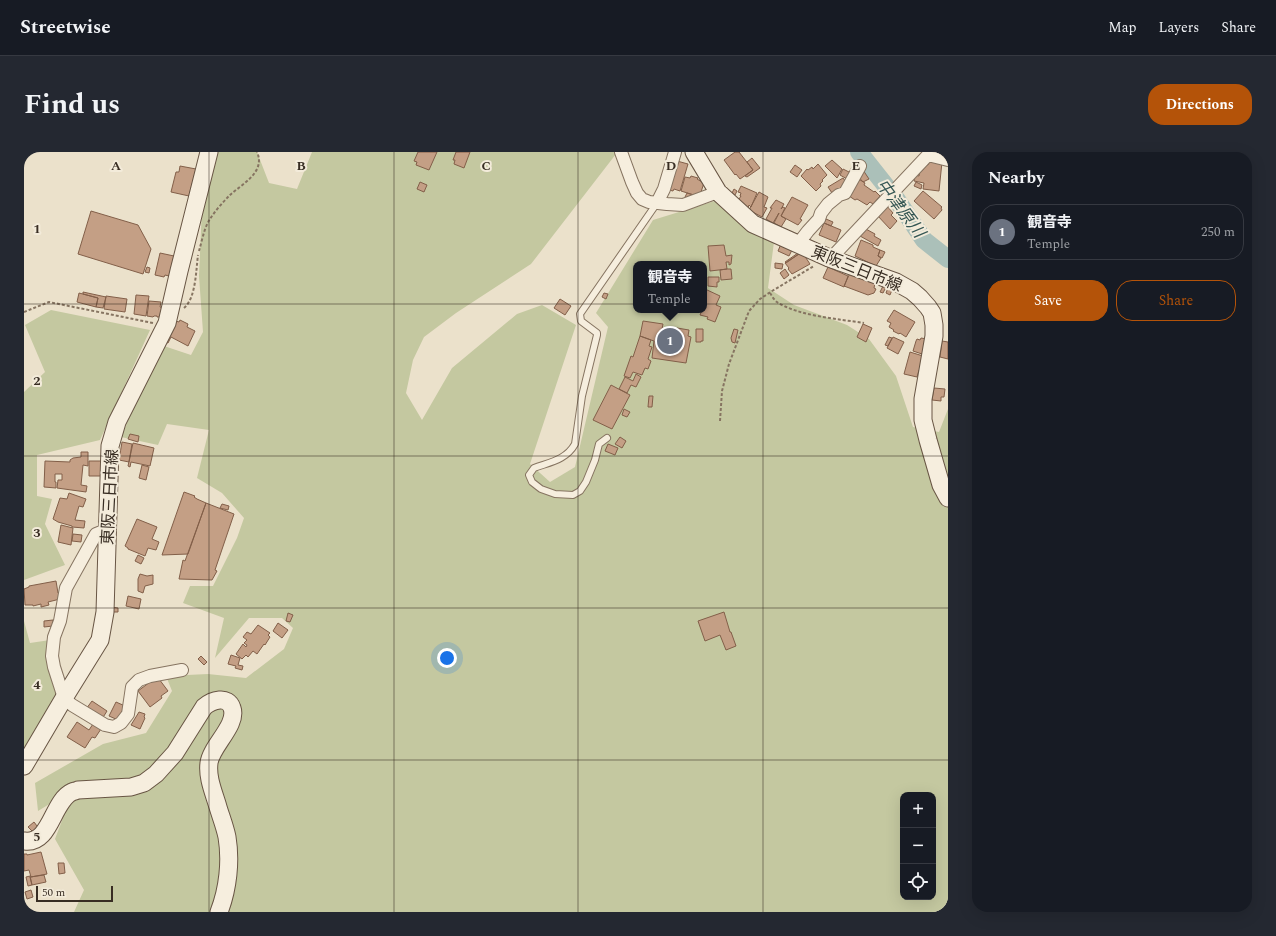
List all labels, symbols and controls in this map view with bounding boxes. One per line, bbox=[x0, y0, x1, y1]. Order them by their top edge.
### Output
text: Streetwise bbox=[20, 13, 111, 42]
text: Map bbox=[1108, 17, 1137, 38]
text: Layers bbox=[1159, 17, 1199, 38]
text: Share bbox=[1221, 17, 1256, 38]
text: Find us bbox=[24, 83, 120, 126]
button: Directions bbox=[1148, 84, 1252, 125]
text: A bbox=[111, 156, 121, 176]
text: B bbox=[296, 156, 306, 176]
text: C bbox=[481, 156, 491, 176]
text: D bbox=[666, 156, 676, 176]
text: E bbox=[852, 156, 861, 176]
text: Nearby bbox=[988, 165, 1044, 191]
water label: 中津原川 bbox=[869, 174, 932, 245]
text: 観音寺 bbox=[1027, 211, 1072, 234]
text: 1 bbox=[33, 219, 41, 239]
text: 1 bbox=[998, 222, 1006, 242]
text: 250 m bbox=[1201, 222, 1235, 242]
text: Temple bbox=[1027, 234, 1070, 254]
street label: 東阪三日市線 bbox=[808, 240, 906, 298]
popup bbox=[633, 261, 707, 313]
text: 観音寺 bbox=[647, 266, 693, 289]
button: Save bbox=[988, 280, 1108, 321]
button: Share bbox=[1116, 280, 1236, 321]
text: Temple bbox=[647, 289, 691, 309]
pin: 1 bbox=[657, 326, 683, 356]
text: 2 bbox=[33, 371, 41, 391]
street label: 東阪三日市線 bbox=[96, 448, 124, 546]
text: 3 bbox=[33, 523, 41, 543]
your location bbox=[437, 648, 457, 668]
text: 4 bbox=[33, 675, 41, 695]
map controls bbox=[900, 792, 936, 900]
button: + bbox=[900, 792, 936, 828]
text: 5 bbox=[33, 827, 41, 847]
button: − bbox=[900, 828, 936, 864]
button: locate bbox=[900, 864, 936, 900]
scale bar bbox=[36, 884, 113, 903]
text: 50 m bbox=[42, 884, 65, 901]

